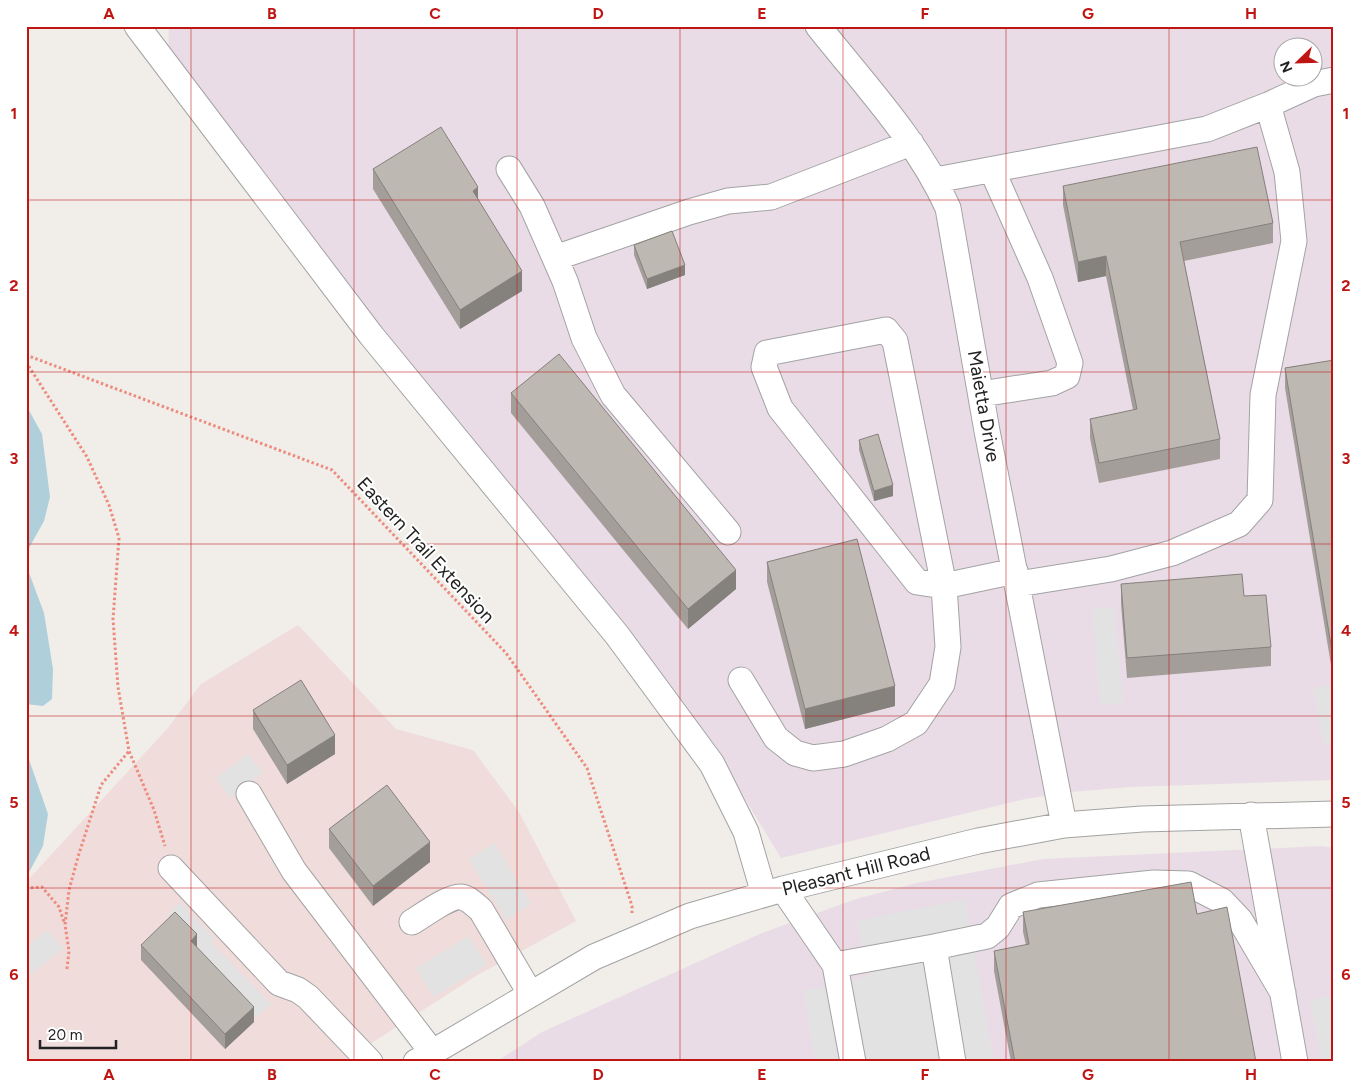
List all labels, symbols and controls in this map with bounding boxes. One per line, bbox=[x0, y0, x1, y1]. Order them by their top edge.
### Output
text: A bbox=[103, 4, 115, 23]
text: B bbox=[267, 4, 277, 23]
text: C bbox=[429, 4, 441, 23]
text: D bbox=[592, 4, 604, 23]
text: E bbox=[757, 4, 767, 23]
text: F bbox=[921, 4, 930, 23]
text: G bbox=[1082, 4, 1094, 23]
text: H bbox=[1245, 4, 1257, 23]
north arrow bbox=[1272, 38, 1322, 88]
text: N bbox=[1277, 59, 1296, 75]
text: 1 bbox=[11, 104, 17, 123]
text: 1 bbox=[1343, 104, 1349, 123]
text: 2 bbox=[9, 276, 19, 295]
text: 2 bbox=[1341, 276, 1351, 295]
street label: Maietta Drive bbox=[963, 348, 1005, 464]
text: 3 bbox=[10, 449, 19, 468]
text: 3 bbox=[1342, 449, 1351, 468]
street label: Eastern Trail Extension bbox=[352, 472, 500, 628]
text: 4 bbox=[9, 621, 19, 640]
text: 4 bbox=[1341, 621, 1351, 640]
text: 5 bbox=[9, 793, 19, 812]
text: 5 bbox=[1341, 793, 1351, 812]
street label: Pleasant Hill Road bbox=[780, 841, 932, 901]
text: 6 bbox=[9, 965, 19, 984]
text: 6 bbox=[1341, 965, 1351, 984]
scale bar bbox=[40, 1018, 116, 1050]
text: 20 m bbox=[48, 1026, 82, 1044]
text: A bbox=[103, 1065, 115, 1084]
text: B bbox=[267, 1065, 277, 1084]
text: C bbox=[429, 1065, 441, 1084]
text: D bbox=[592, 1065, 604, 1084]
text: E bbox=[757, 1065, 767, 1084]
text: F bbox=[921, 1065, 930, 1084]
text: G bbox=[1082, 1065, 1094, 1084]
text: H bbox=[1245, 1065, 1257, 1084]

